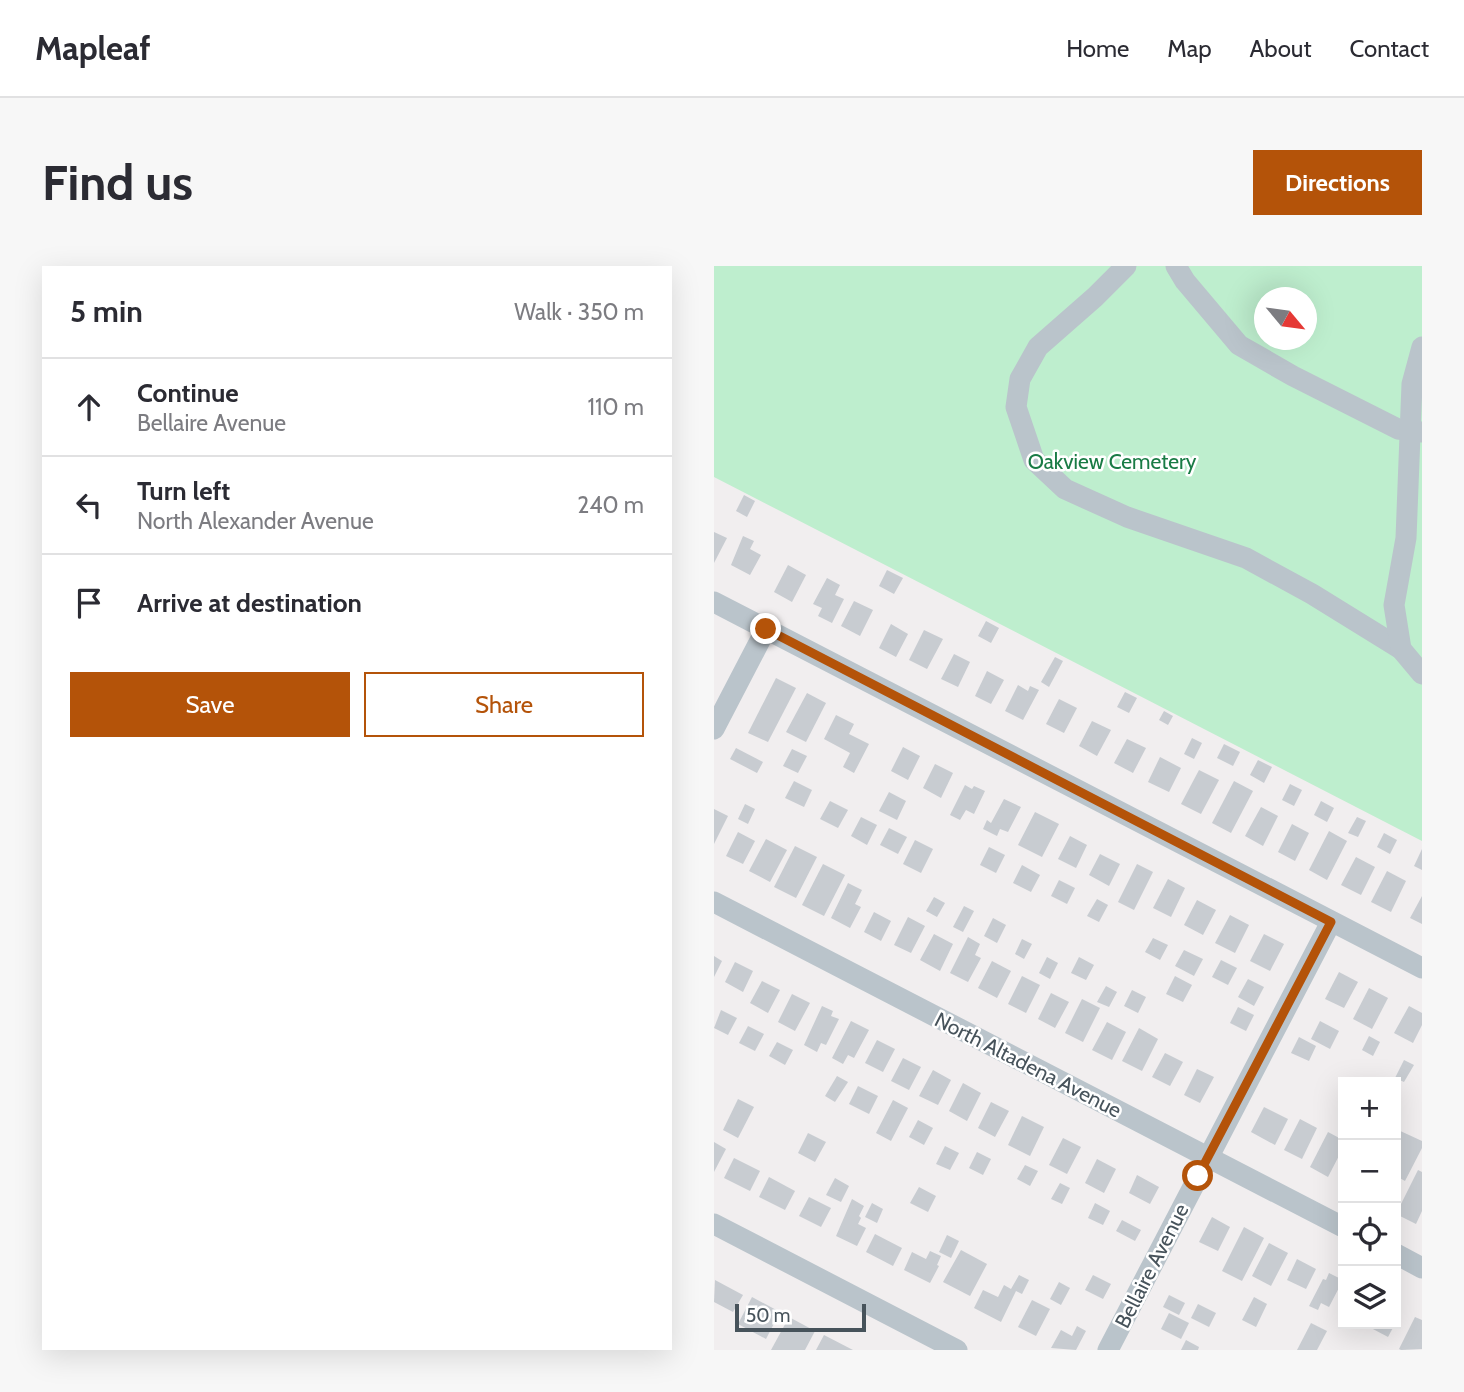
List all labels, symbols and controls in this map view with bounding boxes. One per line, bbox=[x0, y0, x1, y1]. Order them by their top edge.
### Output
text: Mapleaf bbox=[35, 28, 151, 68]
text: Home bbox=[1066, 34, 1129, 63]
text: Map bbox=[1167, 34, 1212, 63]
text: About bbox=[1250, 34, 1312, 63]
text: Contact bbox=[1350, 34, 1429, 63]
button: Directions bbox=[1253, 150, 1422, 215]
text: Find us bbox=[42, 153, 193, 212]
north arrow bbox=[1254, 287, 1317, 350]
text: 5 min bbox=[70, 293, 143, 330]
text: Walk · 350 m bbox=[514, 298, 644, 326]
text: Continue bbox=[137, 377, 239, 409]
icon: ahead bbox=[70, 388, 108, 426]
text: 110 m bbox=[588, 393, 644, 421]
text: Bellaire Avenue bbox=[137, 409, 286, 437]
park label: Oakview Cemetery bbox=[1028, 449, 1197, 474]
text: Turn left bbox=[137, 475, 230, 507]
icon: left bbox=[70, 486, 108, 524]
text: 240 m bbox=[577, 491, 644, 519]
text: North Alexander Avenue bbox=[137, 507, 374, 535]
icon: arrive bbox=[70, 584, 108, 622]
text: Arrive at destination bbox=[137, 587, 362, 619]
route end bbox=[750, 613, 781, 644]
button: Save bbox=[70, 672, 350, 737]
button: Share bbox=[364, 672, 644, 737]
street label: North Altadena Avenue bbox=[931, 1007, 1126, 1123]
map controls bbox=[1338, 1077, 1401, 1329]
button: + bbox=[1338, 1077, 1401, 1140]
button: − bbox=[1338, 1140, 1401, 1203]
route start bbox=[1182, 1160, 1213, 1191]
street label: Bellaire Avenue bbox=[1110, 1199, 1194, 1332]
button: locate bbox=[1338, 1203, 1401, 1266]
button: layers bbox=[1338, 1266, 1401, 1329]
scale bar bbox=[735, 1301, 866, 1333]
text: 50 m bbox=[746, 1304, 790, 1327]

